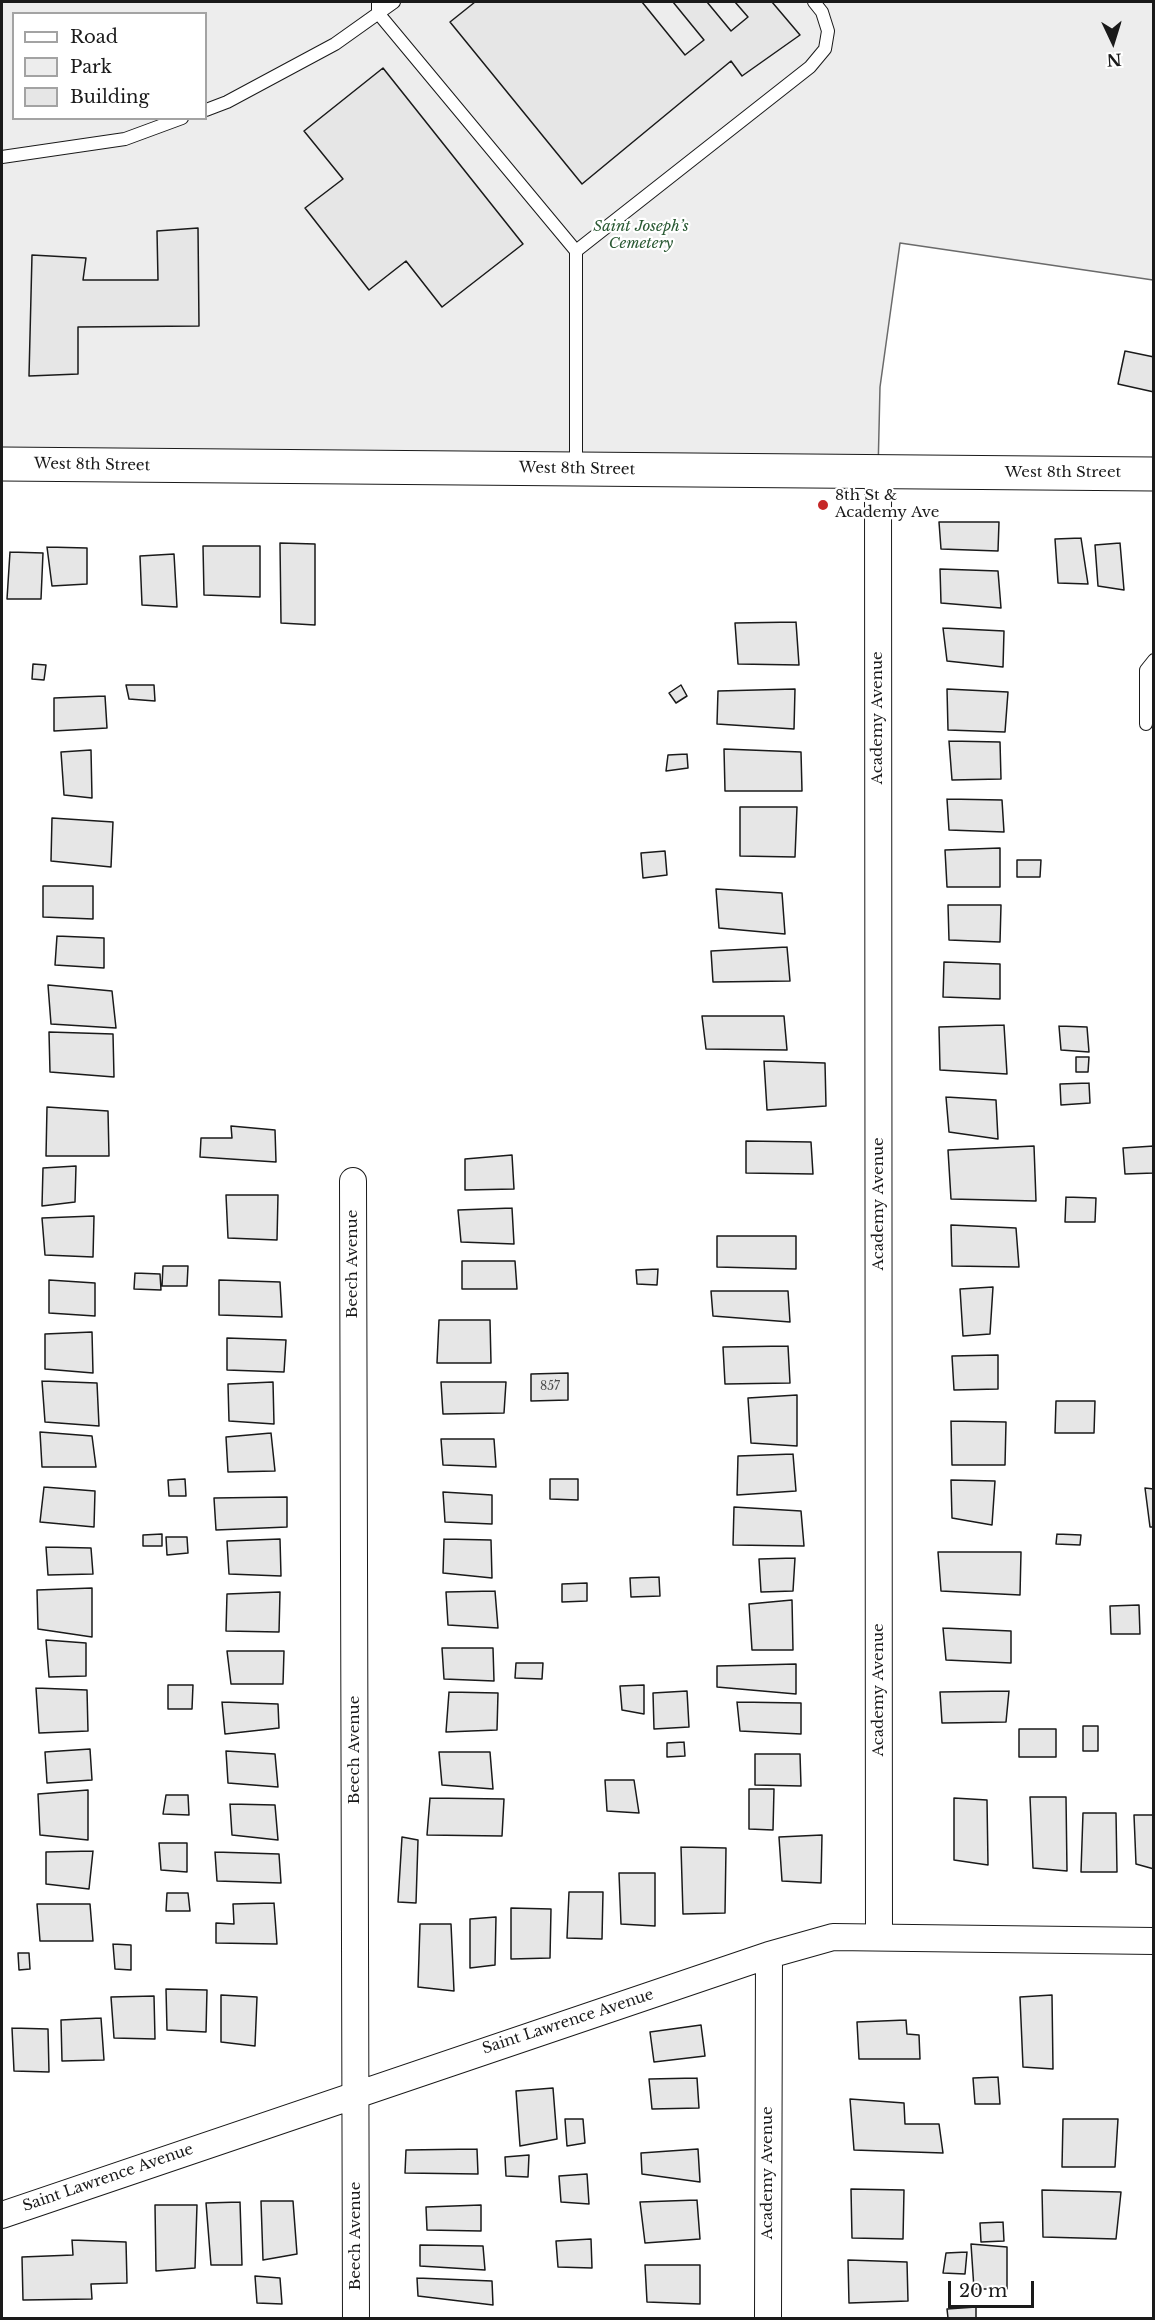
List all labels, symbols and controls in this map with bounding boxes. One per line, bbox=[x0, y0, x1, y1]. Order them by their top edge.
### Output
legend bbox=[12, 12, 207, 120]
north arrow bbox=[1083, 12, 1143, 72]
text: Road bbox=[70, 26, 118, 48]
text: N bbox=[1106, 49, 1122, 70]
text: Park bbox=[70, 56, 112, 78]
text: Building bbox=[70, 86, 149, 108]
park label: Saint Joseph’s Cemetery bbox=[593, 218, 689, 253]
street label: West 8th Street bbox=[34, 455, 150, 475]
street label: West 8th Street bbox=[519, 459, 635, 479]
street label: West 8th Street bbox=[1005, 464, 1121, 482]
place label: 8th St & Academy Ave bbox=[835, 487, 939, 522]
marker: 8th St & Academy Ave bbox=[816, 498, 830, 512]
street label: Academy Avenue bbox=[869, 651, 887, 785]
street label: Academy Avenue bbox=[870, 1137, 888, 1271]
street label: Beech Avenue bbox=[344, 1210, 362, 1318]
house number: 857 bbox=[540, 1380, 560, 1394]
street label: Academy Avenue bbox=[870, 1623, 888, 1757]
street label: Beech Avenue bbox=[346, 1696, 364, 1804]
street label: Saint Lawrence Avenue bbox=[480, 1986, 656, 2058]
street label: Academy Avenue bbox=[759, 2106, 777, 2240]
street label: Saint Lawrence Avenue bbox=[20, 2140, 196, 2216]
street label: Beech Avenue bbox=[347, 2182, 365, 2290]
scale bar bbox=[951, 2269, 1036, 2307]
text: 20 m bbox=[959, 2280, 1007, 2302]

